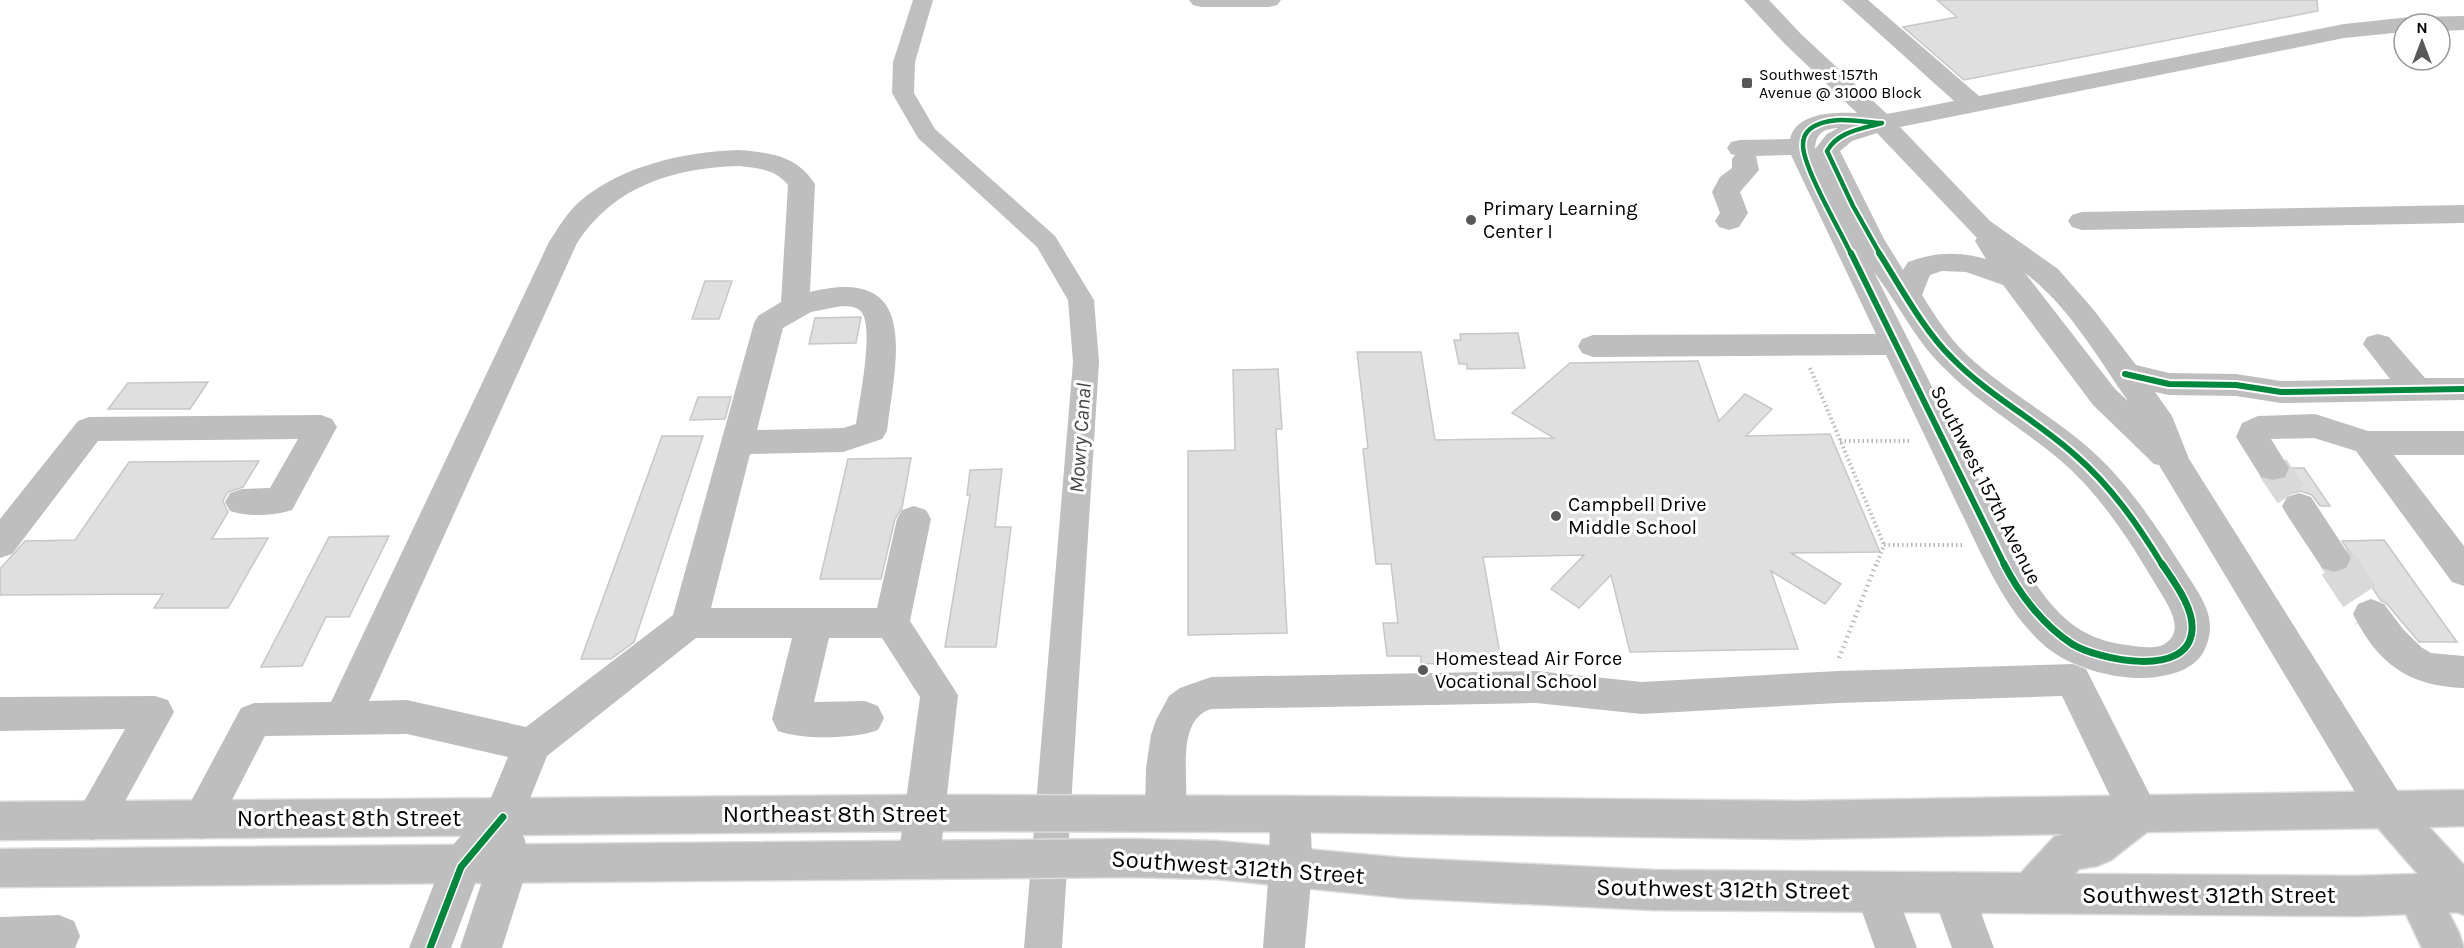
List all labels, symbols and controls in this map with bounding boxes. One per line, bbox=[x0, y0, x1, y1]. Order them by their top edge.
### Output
north arrow bbox=[2392, 12, 2452, 72]
text: N bbox=[2416, 18, 2428, 37]
place label: Southwest 157th Avenue @ 31000 Block bbox=[1759, 65, 1922, 102]
marker: Southwest 157th Avenue @ 31000 Block bbox=[1740, 76, 1754, 90]
place label: Primary Learning Center I bbox=[1483, 197, 1638, 243]
marker: Primary Learning Center I bbox=[1464, 213, 1478, 227]
water label: Mowry Canal bbox=[1064, 382, 1096, 494]
street label: Southwest 157th Avenue bbox=[1926, 382, 2046, 588]
place label: Campbell Drive Middle School bbox=[1568, 493, 1706, 539]
marker: Campbell Drive Middle School bbox=[1549, 509, 1563, 523]
place label: Homestead Air Force Vocational School bbox=[1435, 647, 1622, 693]
marker: Homestead Air Force Vocational School bbox=[1416, 663, 1430, 677]
street label: Northeast 8th Street bbox=[723, 800, 947, 828]
street label: Northeast 8th Street bbox=[237, 804, 461, 832]
street label: Southwest 312th Street bbox=[1110, 844, 1366, 890]
street label: Southwest 312th Street bbox=[1596, 873, 1850, 905]
street label: Southwest 312th Street bbox=[2082, 881, 2336, 909]

